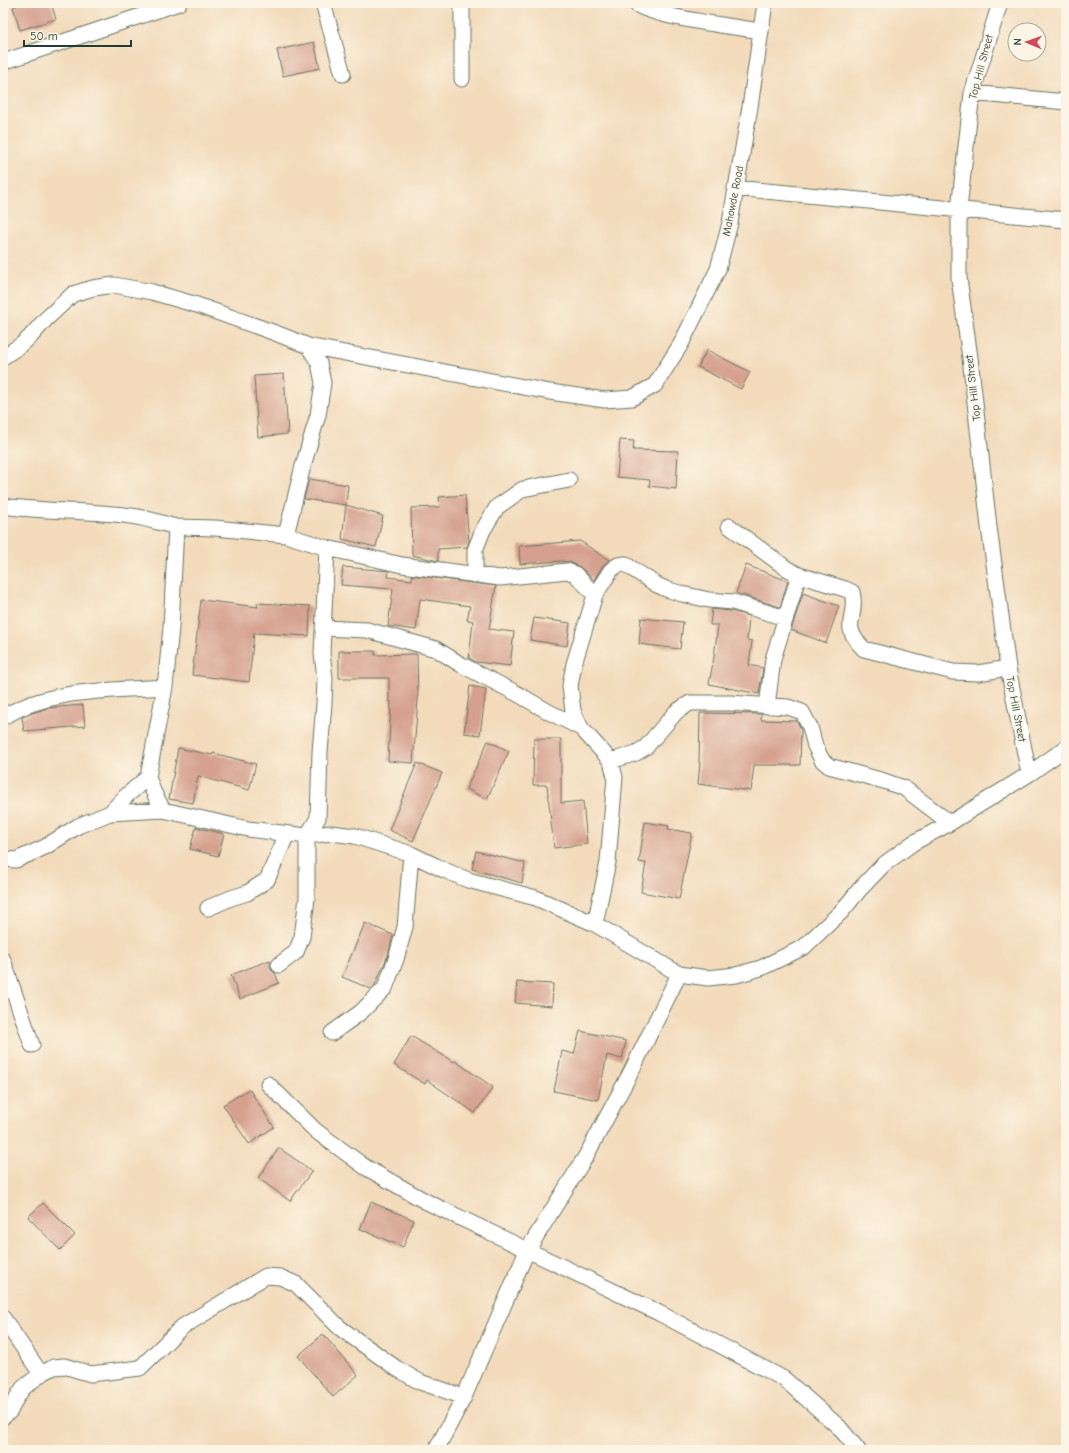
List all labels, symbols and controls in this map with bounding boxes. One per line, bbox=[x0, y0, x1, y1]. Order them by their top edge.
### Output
scale bar bbox=[24, 22, 131, 48]
north arrow bbox=[1007, 22, 1047, 62]
text: 50 m bbox=[30, 29, 58, 43]
street label: Top Hill Street bbox=[966, 32, 996, 101]
text: N bbox=[1011, 38, 1024, 45]
street label: Mahowde Road bbox=[720, 164, 746, 237]
street label: Top Hill Street bbox=[962, 353, 984, 422]
street label: Top Hill Street bbox=[1003, 675, 1029, 744]

